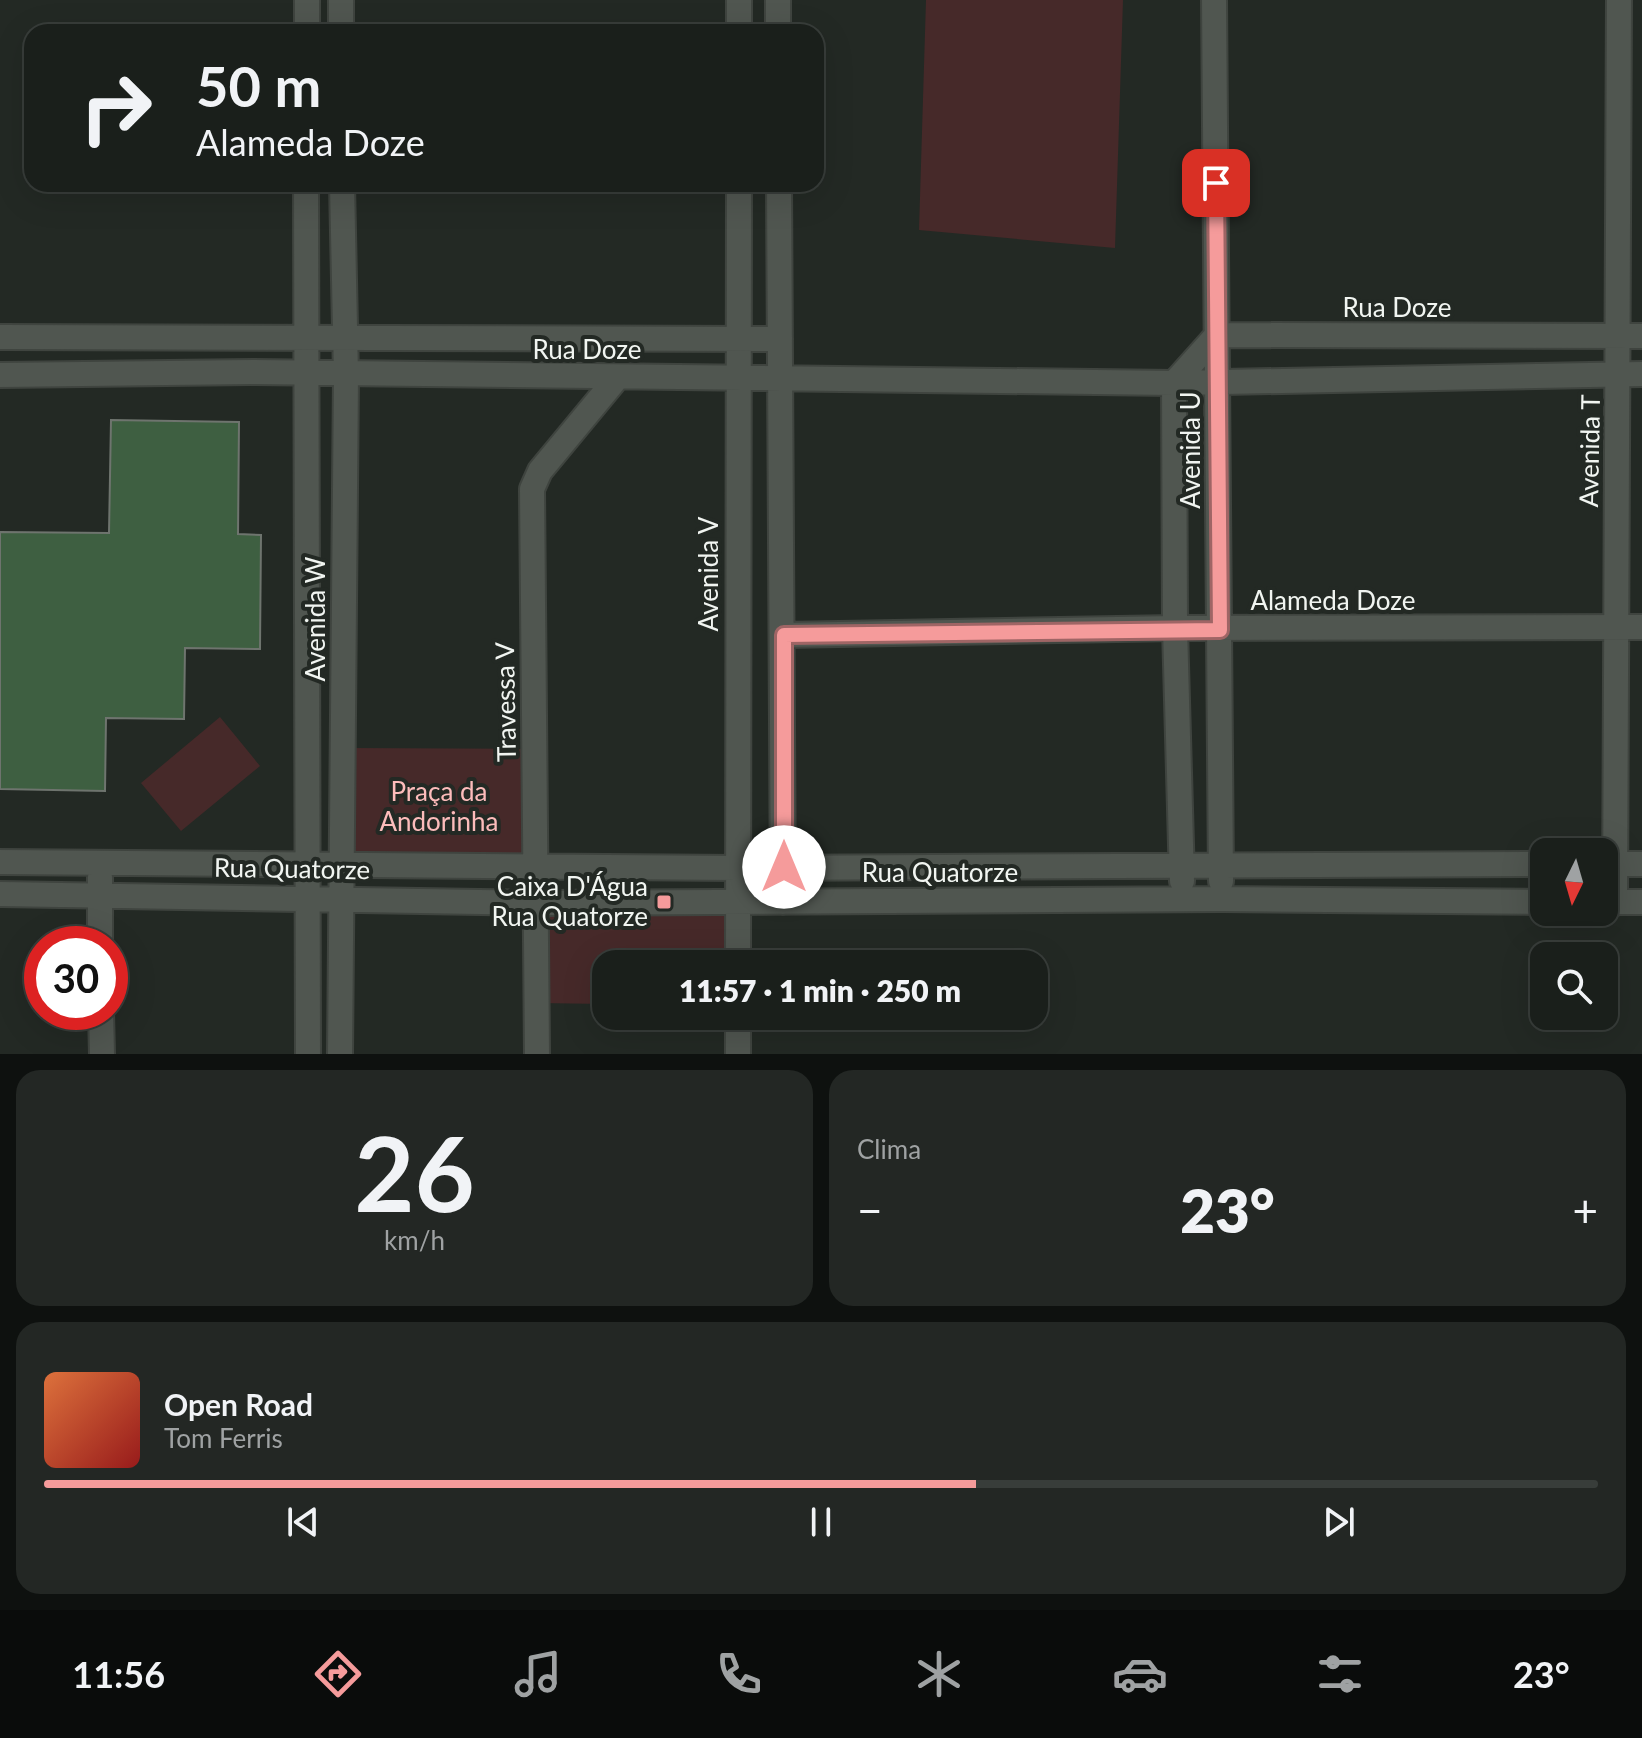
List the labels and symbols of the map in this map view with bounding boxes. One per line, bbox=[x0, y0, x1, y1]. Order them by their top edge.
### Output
pin bbox=[1182, 149, 1250, 217]
street label: Rua Doze bbox=[1342, 291, 1452, 323]
street label: Rua Doze bbox=[532, 333, 642, 365]
street label: Avenida U bbox=[1174, 391, 1206, 509]
street label: Avenida T bbox=[1572, 394, 1606, 508]
street label: Avenida V bbox=[692, 516, 724, 631]
street label: Avenida W bbox=[299, 557, 331, 681]
street label: Alameda Doze bbox=[1250, 584, 1416, 616]
street label: Travessa V bbox=[488, 641, 522, 762]
park label: Praça da Andorinha bbox=[379, 775, 499, 837]
position arrow bbox=[742, 825, 826, 909]
north arrow bbox=[1530, 838, 1618, 926]
street label: Rua Quatorze bbox=[214, 851, 370, 885]
street label: Rua Quatorze bbox=[862, 856, 1018, 888]
place label: Caixa D'Água Rua Quatorze bbox=[492, 870, 648, 932]
marker: Caixa D'Água Rua Quatorze bbox=[655, 893, 673, 911]
speed limit sign: 30 bbox=[24, 926, 128, 1030]

